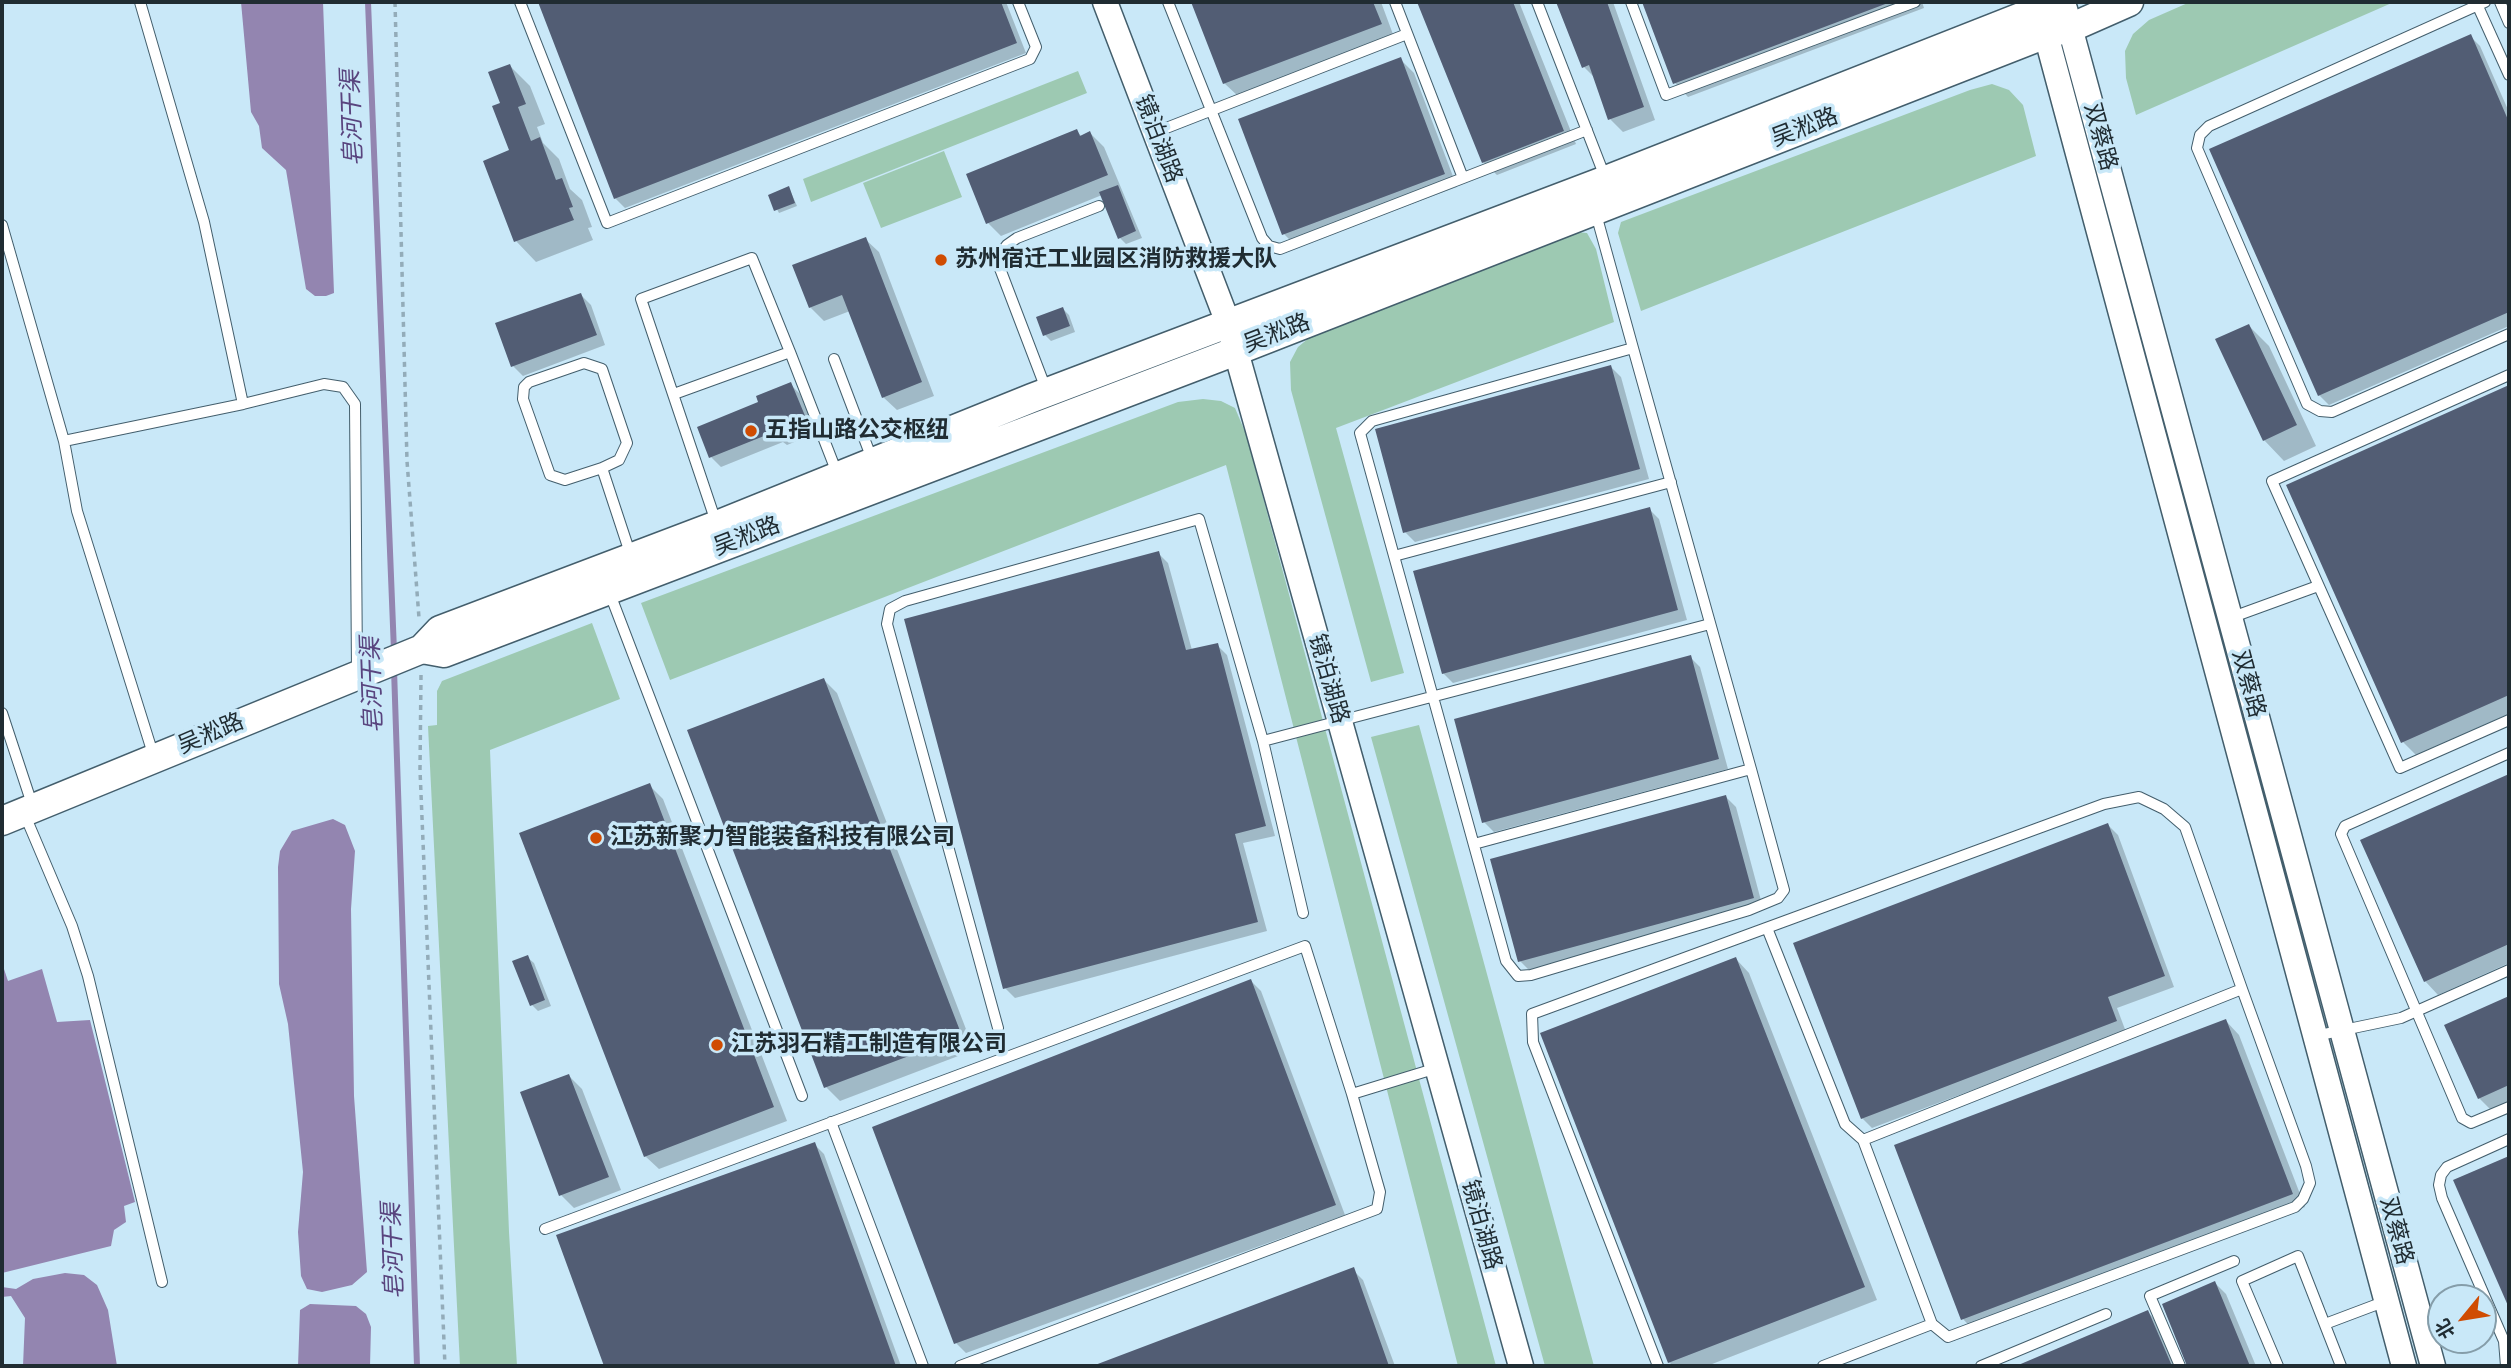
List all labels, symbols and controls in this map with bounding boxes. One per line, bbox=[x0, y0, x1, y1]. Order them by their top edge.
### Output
water label: 皂河干渠 bbox=[337, 70, 369, 166]
street label: 镜泊湖路 bbox=[1129, 91, 1187, 187]
street label: 双蔡路 bbox=[2078, 100, 2122, 174]
street label: 吴淞路 bbox=[1768, 103, 1842, 153]
place label: 苏州宿迁工业园区消防救援大队 bbox=[955, 246, 1277, 274]
marker: 苏州宿迁工业园区消防救援大队 bbox=[933, 252, 949, 268]
street label: 吴淞路 bbox=[1240, 309, 1314, 359]
place label: 五指山路公交枢纽 bbox=[765, 417, 949, 445]
marker: 五指山路公交枢纽 bbox=[743, 423, 759, 439]
street label: 吴淞路 bbox=[710, 512, 784, 562]
street label: 镜泊湖路 bbox=[1302, 631, 1354, 727]
water label: 皂河干渠 bbox=[357, 637, 389, 733]
street label: 双蔡路 bbox=[2226, 647, 2270, 721]
street label: 吴淞路 bbox=[174, 708, 248, 760]
place label: 江苏新聚力智能装备科技有限公司 bbox=[610, 824, 955, 852]
marker: 江苏新聚力智能装备科技有限公司 bbox=[588, 830, 604, 846]
place label: 江苏羽石精工制造有限公司 bbox=[731, 1031, 1007, 1059]
marker: 江苏羽石精工制造有限公司 bbox=[709, 1037, 725, 1053]
street label: 镜泊湖路 bbox=[1455, 1177, 1507, 1273]
street label: 双蔡路 bbox=[2374, 1194, 2418, 1268]
water label: 皂河干渠 bbox=[378, 1203, 410, 1299]
north arrow bbox=[2427, 1284, 2497, 1354]
text: 北 bbox=[2430, 1315, 2460, 1343]

